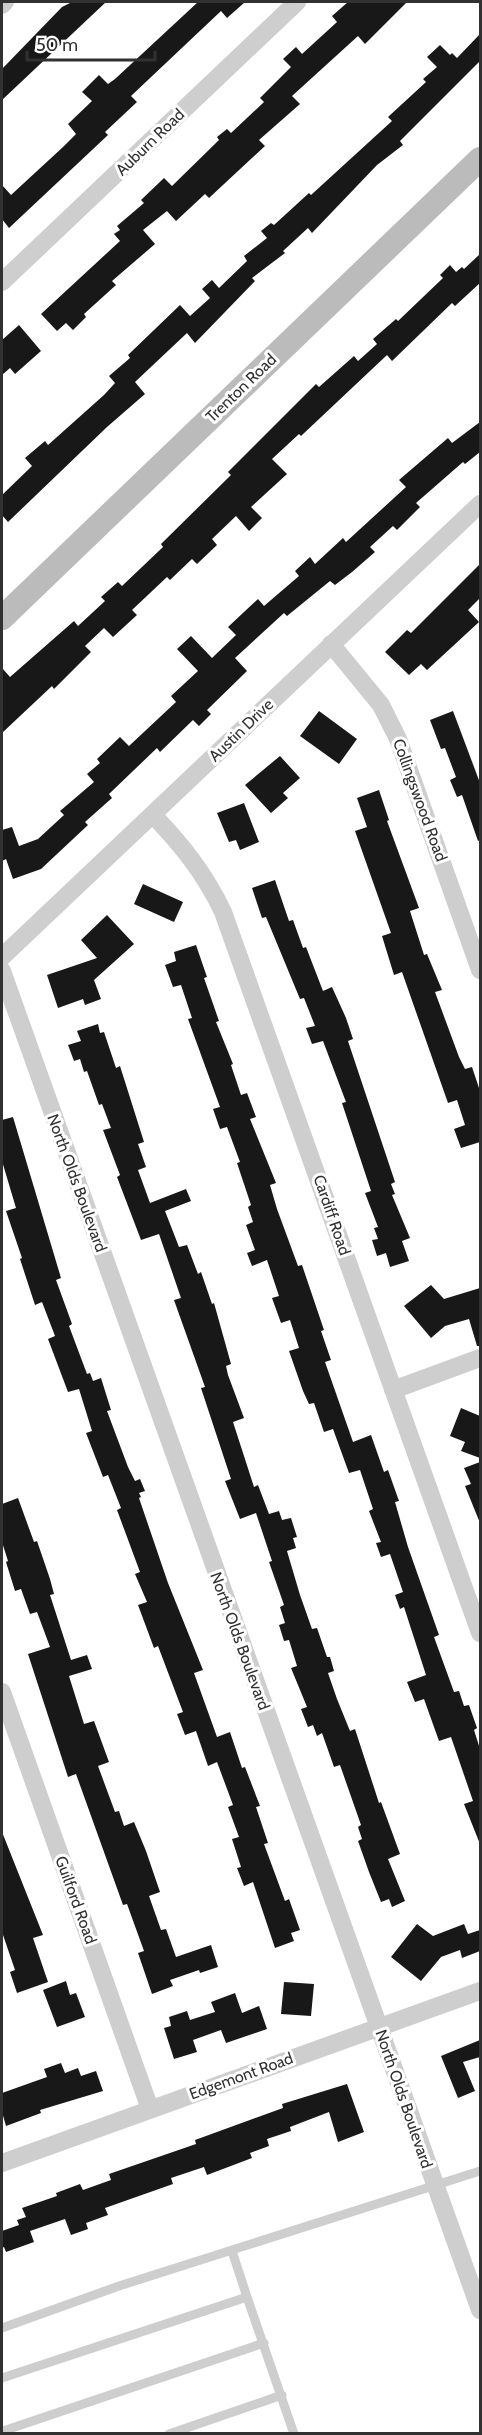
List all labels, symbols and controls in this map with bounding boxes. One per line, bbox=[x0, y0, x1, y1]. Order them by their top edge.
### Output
scale bar bbox=[27, 24, 154, 62]
text: 50 m bbox=[36, 34, 78, 56]
street label: Auburn Road bbox=[112, 105, 188, 179]
street label: Trenton Road bbox=[202, 350, 280, 426]
street label: Austin Drive bbox=[205, 695, 277, 765]
street label: Collingswood Road bbox=[389, 736, 451, 864]
street label: North Olds Boulevard bbox=[43, 1111, 111, 1255]
street label: Cardiff Road bbox=[309, 1172, 355, 1258]
street label: North Olds Boulevard bbox=[206, 1569, 274, 1713]
street label: Guilford Road bbox=[51, 1853, 101, 1947]
street label: North Olds Boulevard bbox=[371, 2027, 437, 2171]
street label: Edgemont Road bbox=[187, 2048, 295, 2104]

